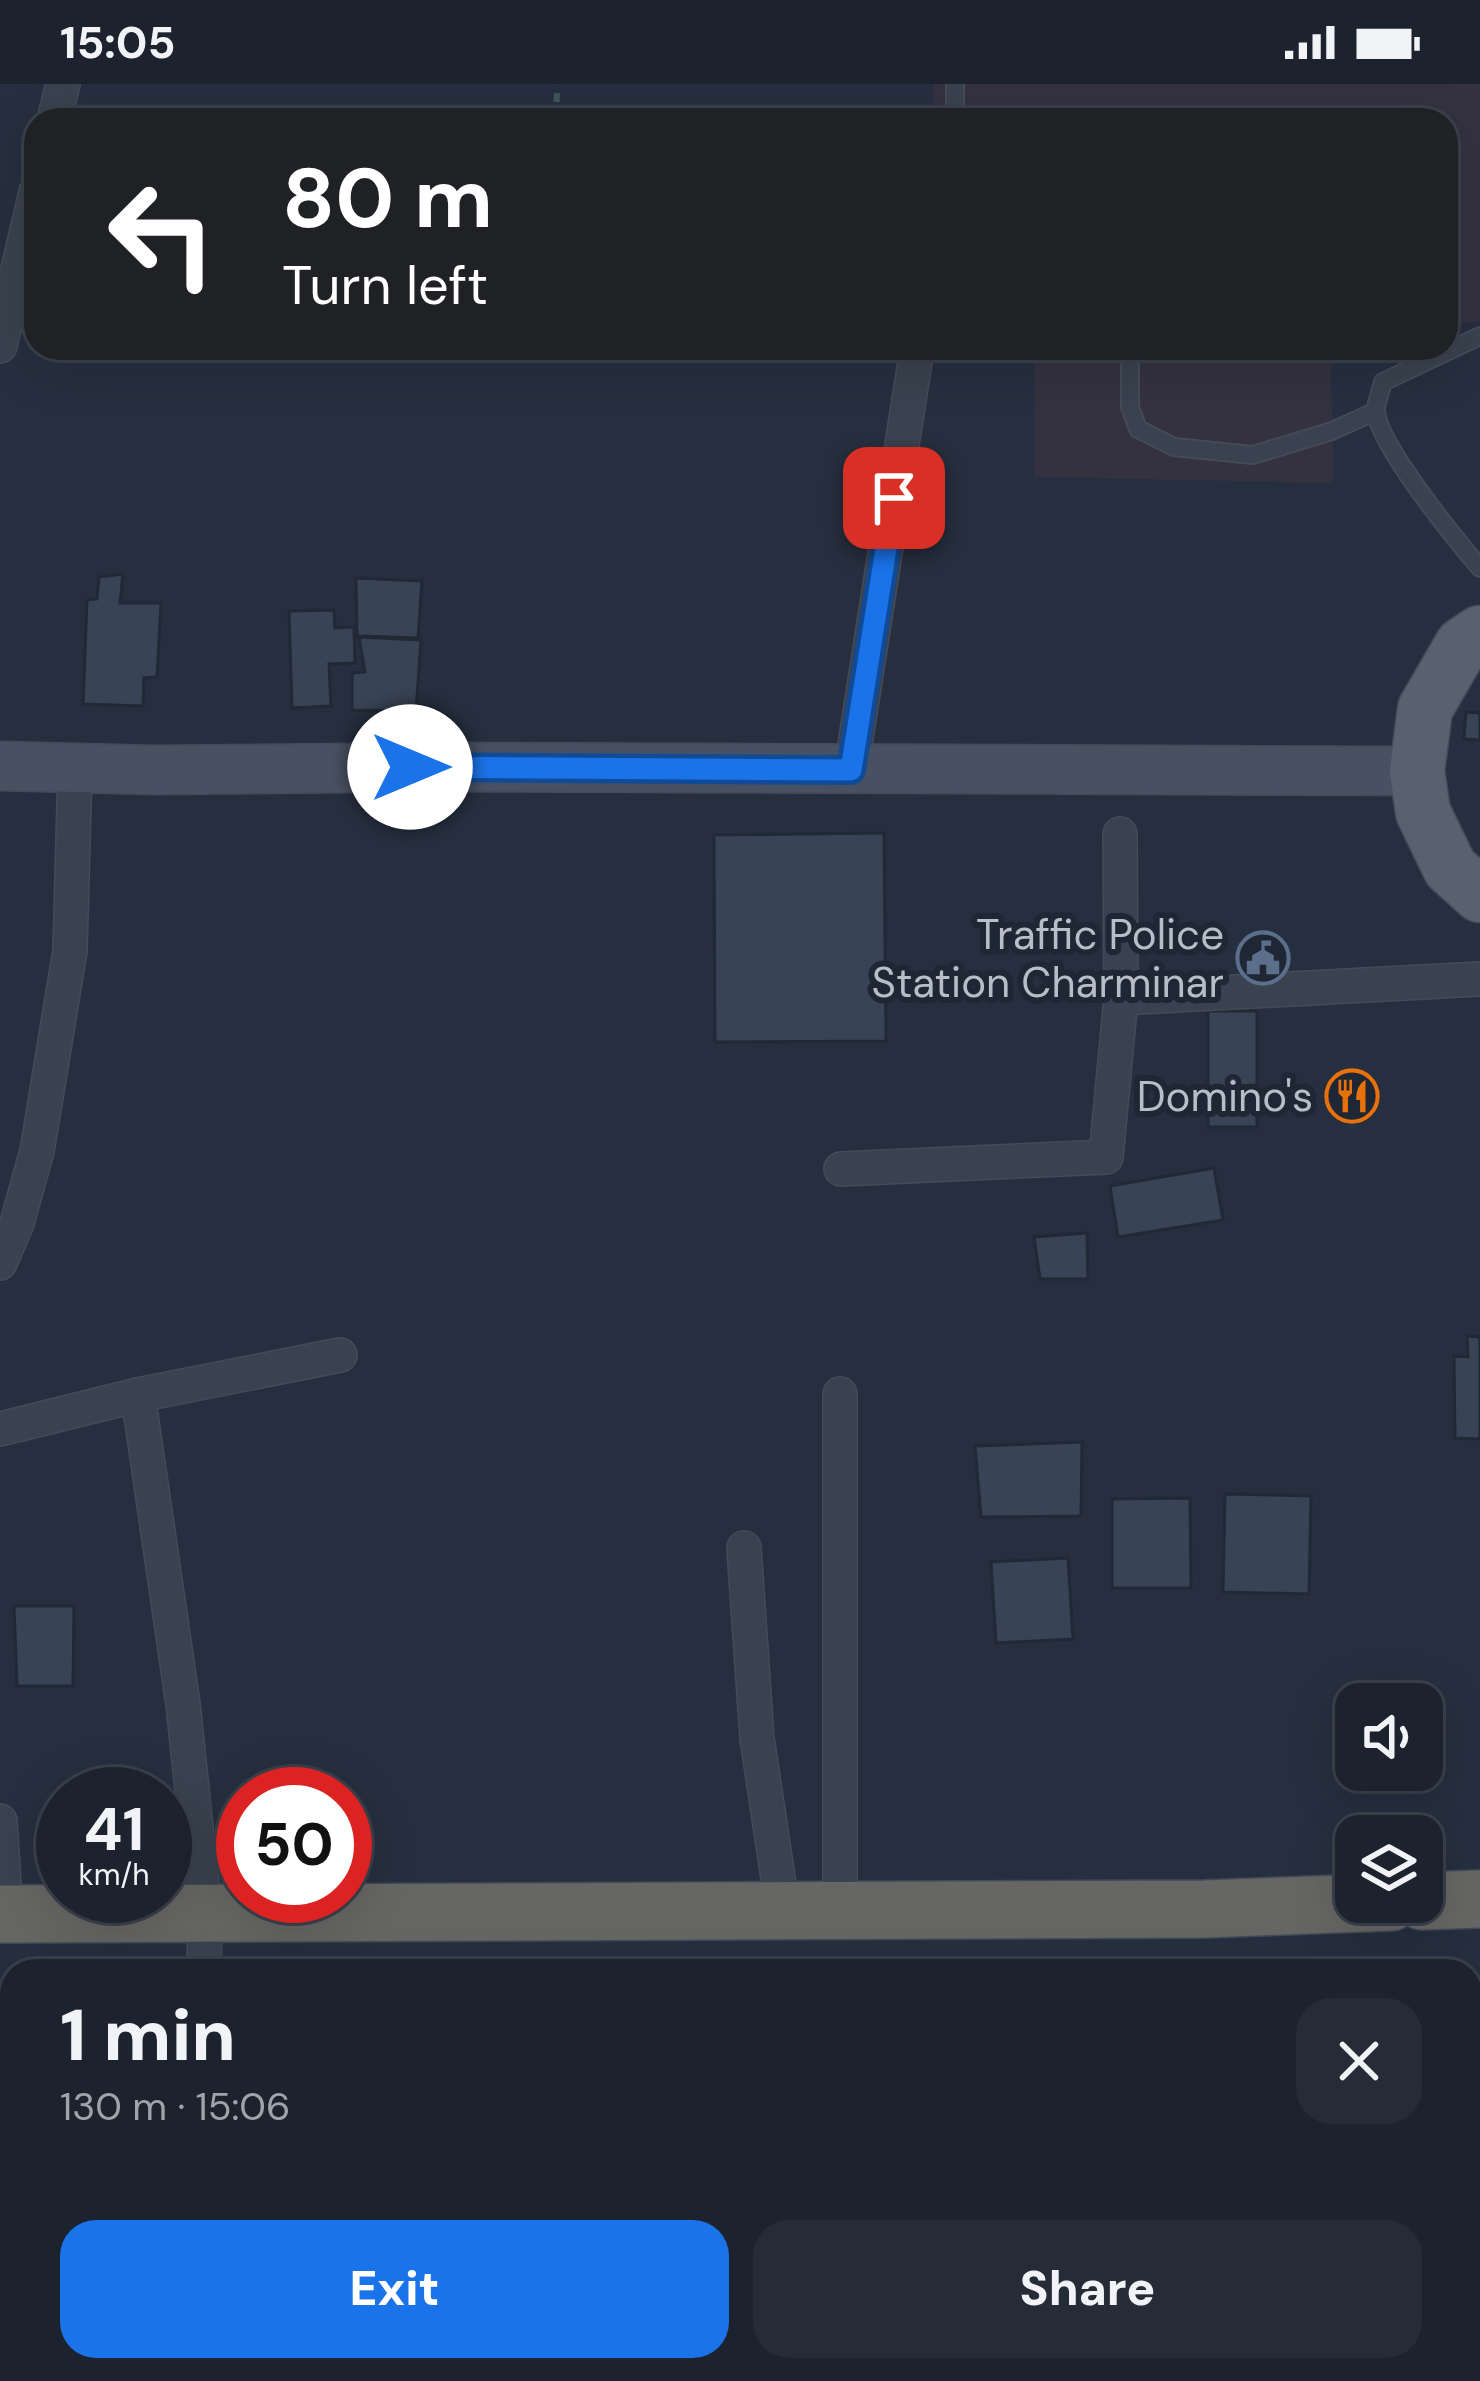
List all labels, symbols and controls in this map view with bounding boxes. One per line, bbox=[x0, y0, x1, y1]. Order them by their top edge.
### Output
text: 15:05 bbox=[60, 13, 175, 72]
text: 80 m bbox=[282, 144, 493, 253]
icon: left bbox=[84, 156, 240, 312]
text: Turn left bbox=[282, 250, 488, 321]
pin bbox=[843, 447, 945, 549]
icon: arrive bbox=[861, 465, 927, 531]
position arrow bbox=[347, 704, 473, 830]
place label: Traffic Police Station Charminar bbox=[872, 907, 1224, 1010]
public building icon: Traffic Police Station Charminar bbox=[1235, 930, 1291, 986]
restaurant icon: Domino's bbox=[1324, 1068, 1380, 1124]
place label: Domino's bbox=[1137, 1069, 1313, 1124]
map controls bbox=[1335, 1683, 1443, 1923]
button: sound bbox=[1335, 1683, 1443, 1791]
speed limit sign: 50 bbox=[216, 1767, 372, 1923]
text: 41 bbox=[84, 1790, 144, 1869]
button: layers bbox=[1335, 1815, 1443, 1923]
text: km/h bbox=[79, 1855, 149, 1894]
text: 1 min bbox=[60, 1989, 236, 2082]
button: close bbox=[1296, 1998, 1422, 2124]
text: 130 m · 15:06 bbox=[60, 2081, 291, 2132]
button: Exit bbox=[60, 2220, 729, 2358]
button: Share bbox=[753, 2220, 1422, 2358]

